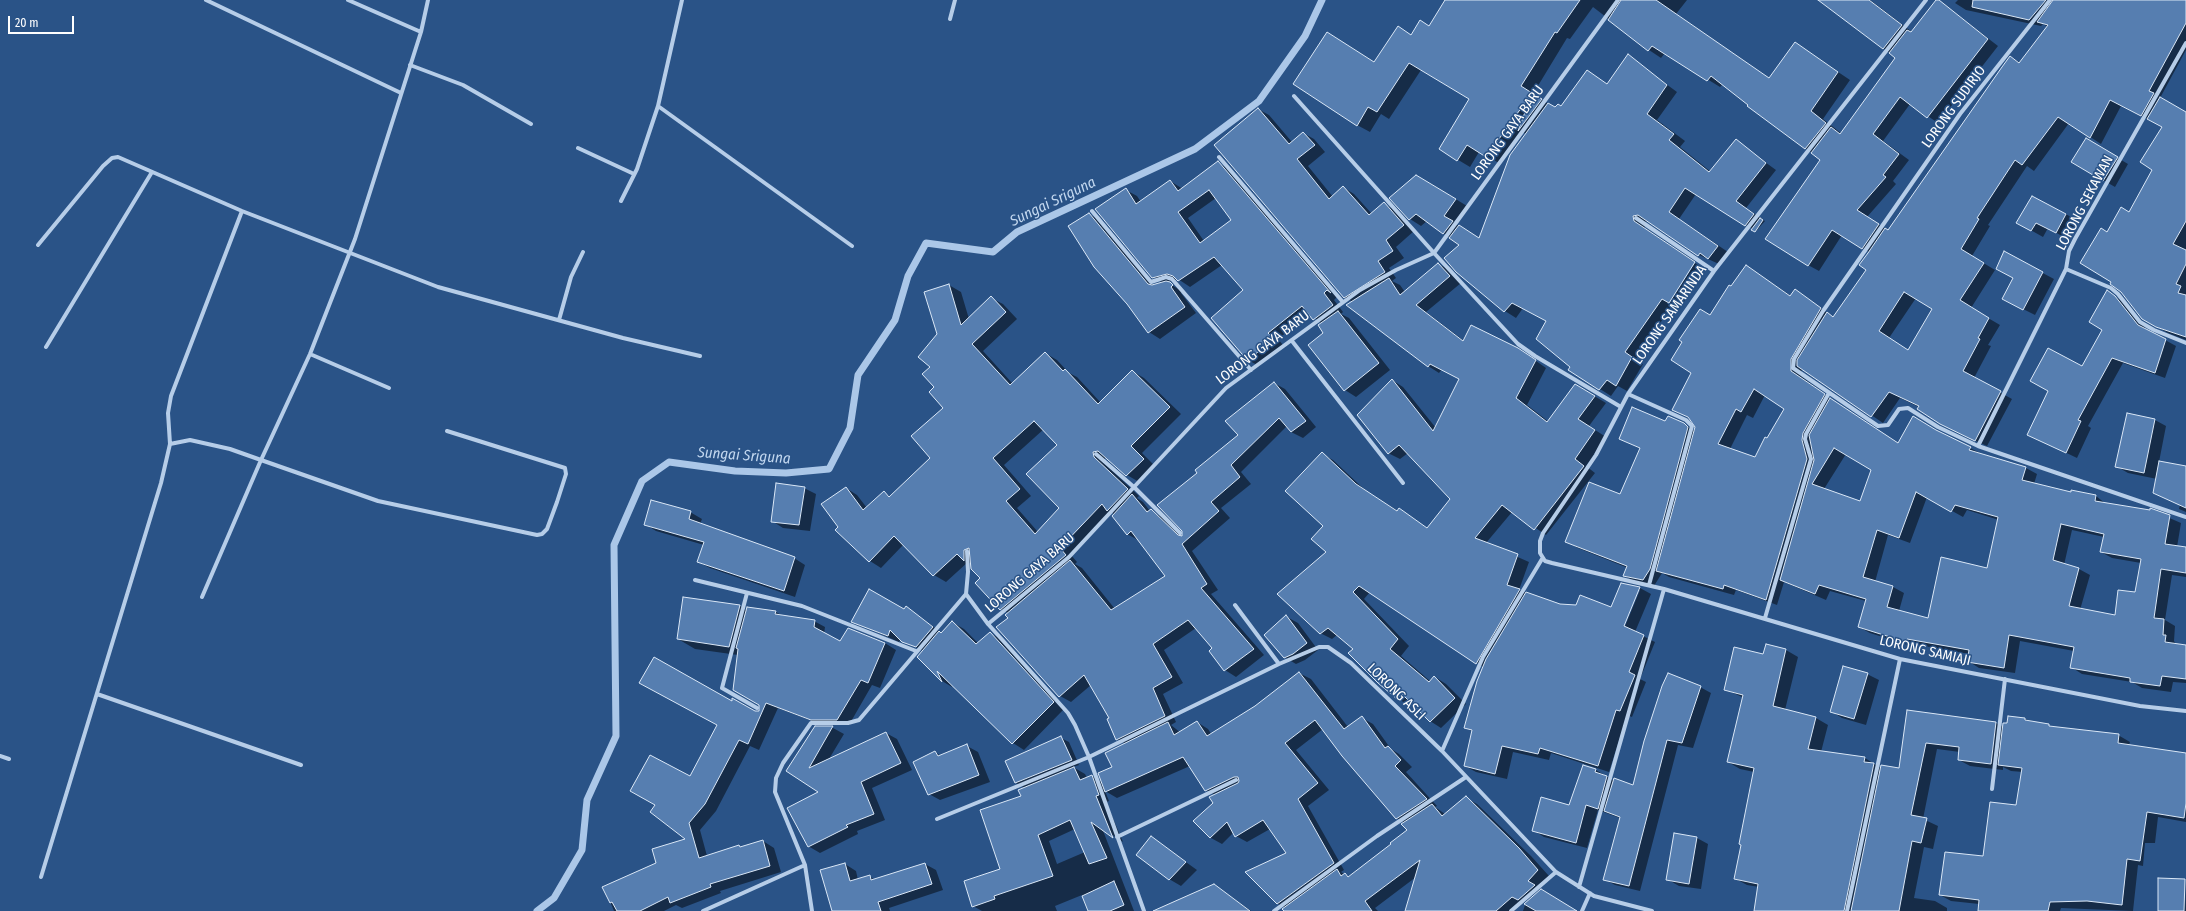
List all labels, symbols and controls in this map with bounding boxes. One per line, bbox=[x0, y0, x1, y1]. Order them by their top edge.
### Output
scale bar bbox=[10, 8, 76, 34]
text: 20 m bbox=[15, 16, 39, 30]
street label: LORONG SUDIRJO bbox=[1919, 63, 1989, 151]
street label: LORONG GAYA BARU bbox=[1468, 82, 1548, 184]
street label: LORONG SEKAWAN bbox=[2053, 153, 2117, 253]
water label: Sungai Sriguna bbox=[1007, 173, 1099, 231]
street label: LORONG SAMARINDA bbox=[1630, 262, 1710, 368]
street label: LORONG GAYA BARU bbox=[1213, 307, 1313, 389]
water label: Sungai Sriguna bbox=[697, 444, 791, 468]
street label: LORONG GAYA BARU bbox=[982, 530, 1078, 616]
street label: LORONG SAMIAJI bbox=[1878, 632, 1972, 670]
street label: LORONG ASLI bbox=[1363, 660, 1429, 724]

